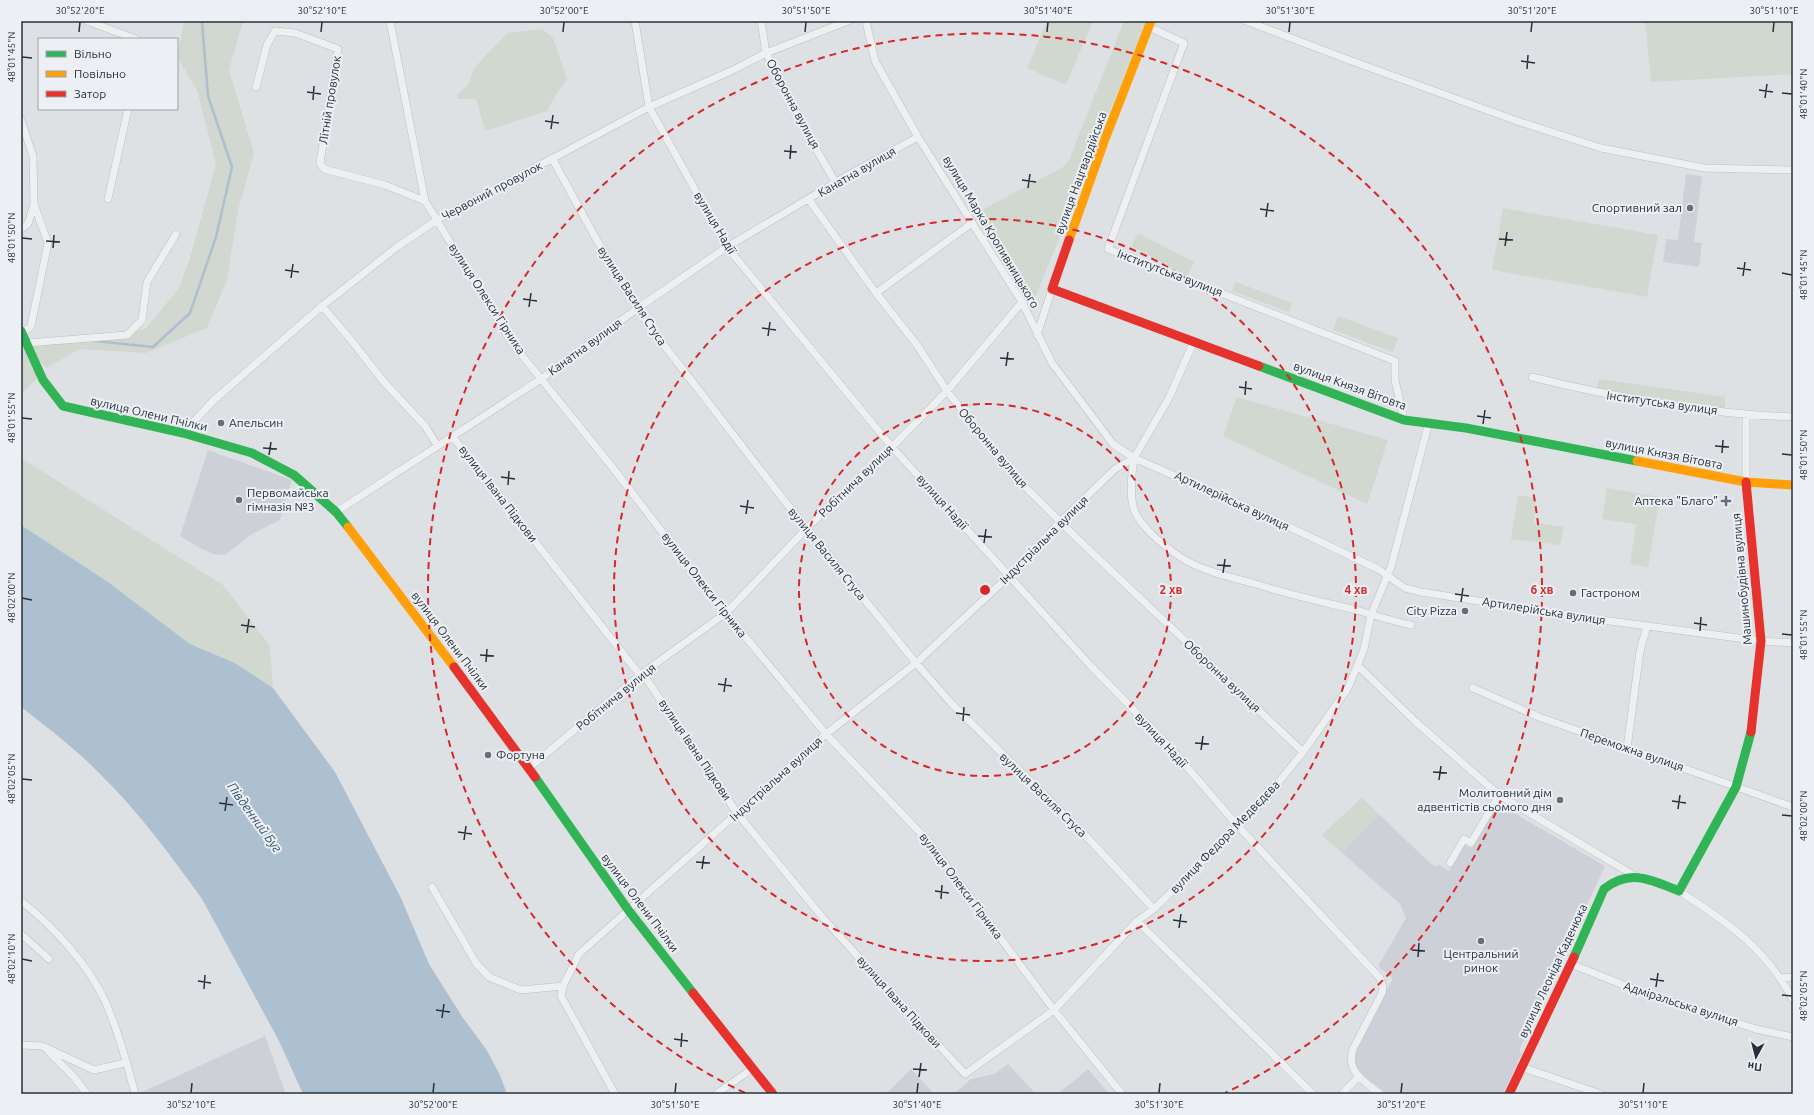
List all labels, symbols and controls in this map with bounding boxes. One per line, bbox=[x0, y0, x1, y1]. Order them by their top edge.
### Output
text: 30°52'20"E bbox=[55, 5, 105, 16]
text: 30°52'10"E bbox=[297, 5, 347, 16]
text: 30°52'00"E bbox=[539, 5, 589, 16]
text: 30°51'50"E bbox=[781, 5, 831, 16]
text: 30°51'40"E bbox=[1023, 5, 1073, 16]
text: 30°51'30"E bbox=[1265, 5, 1315, 16]
text: 30°51'20"E bbox=[1507, 5, 1557, 16]
text: 30°51'10"E bbox=[1749, 5, 1799, 16]
text: 48°01'45"N bbox=[6, 32, 17, 82]
legend bbox=[38, 38, 178, 110]
text: Вільно bbox=[74, 47, 112, 60]
street label: Літній провулок bbox=[316, 55, 343, 145]
street label: Оборонна вулиця bbox=[764, 57, 823, 151]
text: Повільно bbox=[74, 67, 126, 80]
text: 48°01'40"N bbox=[1798, 69, 1809, 119]
text: Затор bbox=[74, 87, 106, 100]
street label: вулиця Нацгвардійська bbox=[1052, 110, 1109, 236]
street label: Канатна вулиця bbox=[816, 144, 898, 199]
street label: вулиця Марка Кропивницького bbox=[941, 153, 1042, 310]
street label: Червоний провулок bbox=[439, 159, 544, 223]
street label: вулиця Надії bbox=[692, 189, 740, 257]
place label: Спортивний зал bbox=[1592, 201, 1682, 214]
marker: Спортивний зал bbox=[1685, 203, 1695, 213]
text: 48°01'50"N bbox=[6, 213, 17, 263]
street label: вулиця Олекси Гірника bbox=[447, 241, 528, 357]
street label: вулиця Василя Стуса bbox=[596, 244, 669, 348]
street label: Інститутська вулиця bbox=[1116, 246, 1225, 299]
text: 48°01'45"N bbox=[1798, 250, 1809, 300]
street label: Канатна вулиця bbox=[545, 316, 624, 378]
street label: вулиця Князя Вітовта bbox=[1292, 359, 1408, 412]
street label: Інститутська вулиця bbox=[1606, 388, 1718, 417]
text: 48°01'55"N bbox=[6, 393, 17, 443]
street label: вулиця Олени Пчілки bbox=[89, 394, 209, 433]
street label: Оборонна вулиця bbox=[956, 405, 1031, 490]
place label: Апельсин bbox=[229, 416, 283, 429]
marker: Апельсин bbox=[216, 418, 226, 428]
text: 48°01'50"N bbox=[1798, 430, 1809, 480]
street label: вулиця Князя Вітовта bbox=[1604, 436, 1724, 471]
street label: Робітнича вулиця bbox=[816, 442, 896, 519]
street label: вулиця Івана Підкови bbox=[457, 443, 540, 545]
street label: Артилерійська вулиця bbox=[1173, 468, 1291, 533]
street label: вулиця Надії bbox=[914, 471, 971, 533]
place label: Первомайська гімназія №3 bbox=[247, 486, 329, 513]
street label: Індустріальна вулиця bbox=[997, 493, 1090, 586]
place label: Аптека "Благо" bbox=[1635, 494, 1718, 507]
marker: Первомайська гімназія №3 bbox=[234, 495, 244, 505]
marker: Аптека "Благо" bbox=[1721, 496, 1731, 506]
street label: вулиця Василя Стуса bbox=[786, 505, 869, 603]
street label: Машинобудівна вулиця bbox=[1729, 513, 1754, 646]
street label: вулиця Олекси Гірника bbox=[659, 530, 749, 640]
text: 48°02'00"N bbox=[6, 573, 17, 623]
centre of rings bbox=[978, 583, 992, 597]
text: 2 хв bbox=[1159, 583, 1183, 596]
text: 4 хв bbox=[1344, 583, 1368, 596]
text: 6 хв bbox=[1530, 583, 1554, 596]
place label: Гастроном bbox=[1581, 586, 1640, 599]
marker: Гастроном bbox=[1568, 588, 1578, 598]
street label: вулиця Олени Пчілки bbox=[409, 589, 492, 693]
street label: Артилерійська вулиця bbox=[1482, 594, 1607, 627]
place label: City Pizza bbox=[1406, 604, 1457, 617]
marker: City Pizza bbox=[1460, 606, 1470, 616]
text: 48°01'55"N bbox=[1798, 610, 1809, 660]
street label: Оборонна вулиця bbox=[1181, 637, 1263, 715]
street label: Робітнича вулиця bbox=[573, 661, 658, 733]
street label: вулиця Івана Підкови bbox=[657, 697, 734, 803]
street label: вулиця Надії bbox=[1133, 710, 1191, 770]
street label: Переможна вулиця bbox=[1579, 726, 1686, 773]
street label: Індустріальна вулиця bbox=[727, 734, 824, 823]
place label: Фортуна bbox=[496, 748, 545, 761]
marker: Фортуна bbox=[483, 750, 493, 760]
street label: вулиця Василя Стуса bbox=[997, 750, 1089, 839]
text: 48°02'05"N bbox=[6, 754, 17, 804]
street label: вулиця Федора Медвєдєва bbox=[1167, 778, 1282, 896]
water label: Південний Буг bbox=[225, 779, 285, 855]
place label: Молитовний дім адвентістів сьомого дня bbox=[1417, 786, 1552, 813]
text: 48°02'00"N bbox=[1798, 791, 1809, 841]
marker: Молитовний дім адвентістів сьомого дня bbox=[1555, 795, 1565, 805]
street label: вулиця Олекси Гірника bbox=[917, 830, 1006, 941]
street label: вулиця Олени Пчілки bbox=[599, 851, 682, 955]
street label: вулиця Леоніда Каденюка bbox=[1516, 902, 1589, 1040]
text: 48°02'10"N bbox=[6, 934, 17, 984]
marker: Центральний ринок bbox=[1476, 936, 1486, 946]
place label: Центральний ринок bbox=[1443, 947, 1519, 974]
street label: вулиця Івана Підкови bbox=[855, 953, 944, 1050]
text: 48°02'05"N bbox=[1798, 971, 1809, 1021]
street label: Адміральська вулиця bbox=[1622, 979, 1740, 1028]
north arrow bbox=[1736, 1037, 1776, 1077]
text: Пн bbox=[1747, 1060, 1763, 1074]
text: 30°52'10"E bbox=[166, 1099, 216, 1110]
text: 30°52'00"E bbox=[408, 1099, 458, 1110]
text: 30°51'50"E bbox=[650, 1099, 700, 1110]
text: 30°51'40"E bbox=[892, 1099, 942, 1110]
text: 30°51'30"E bbox=[1134, 1099, 1184, 1110]
text: 30°51'20"E bbox=[1376, 1099, 1426, 1110]
text: 30°51'10"E bbox=[1618, 1099, 1668, 1110]

